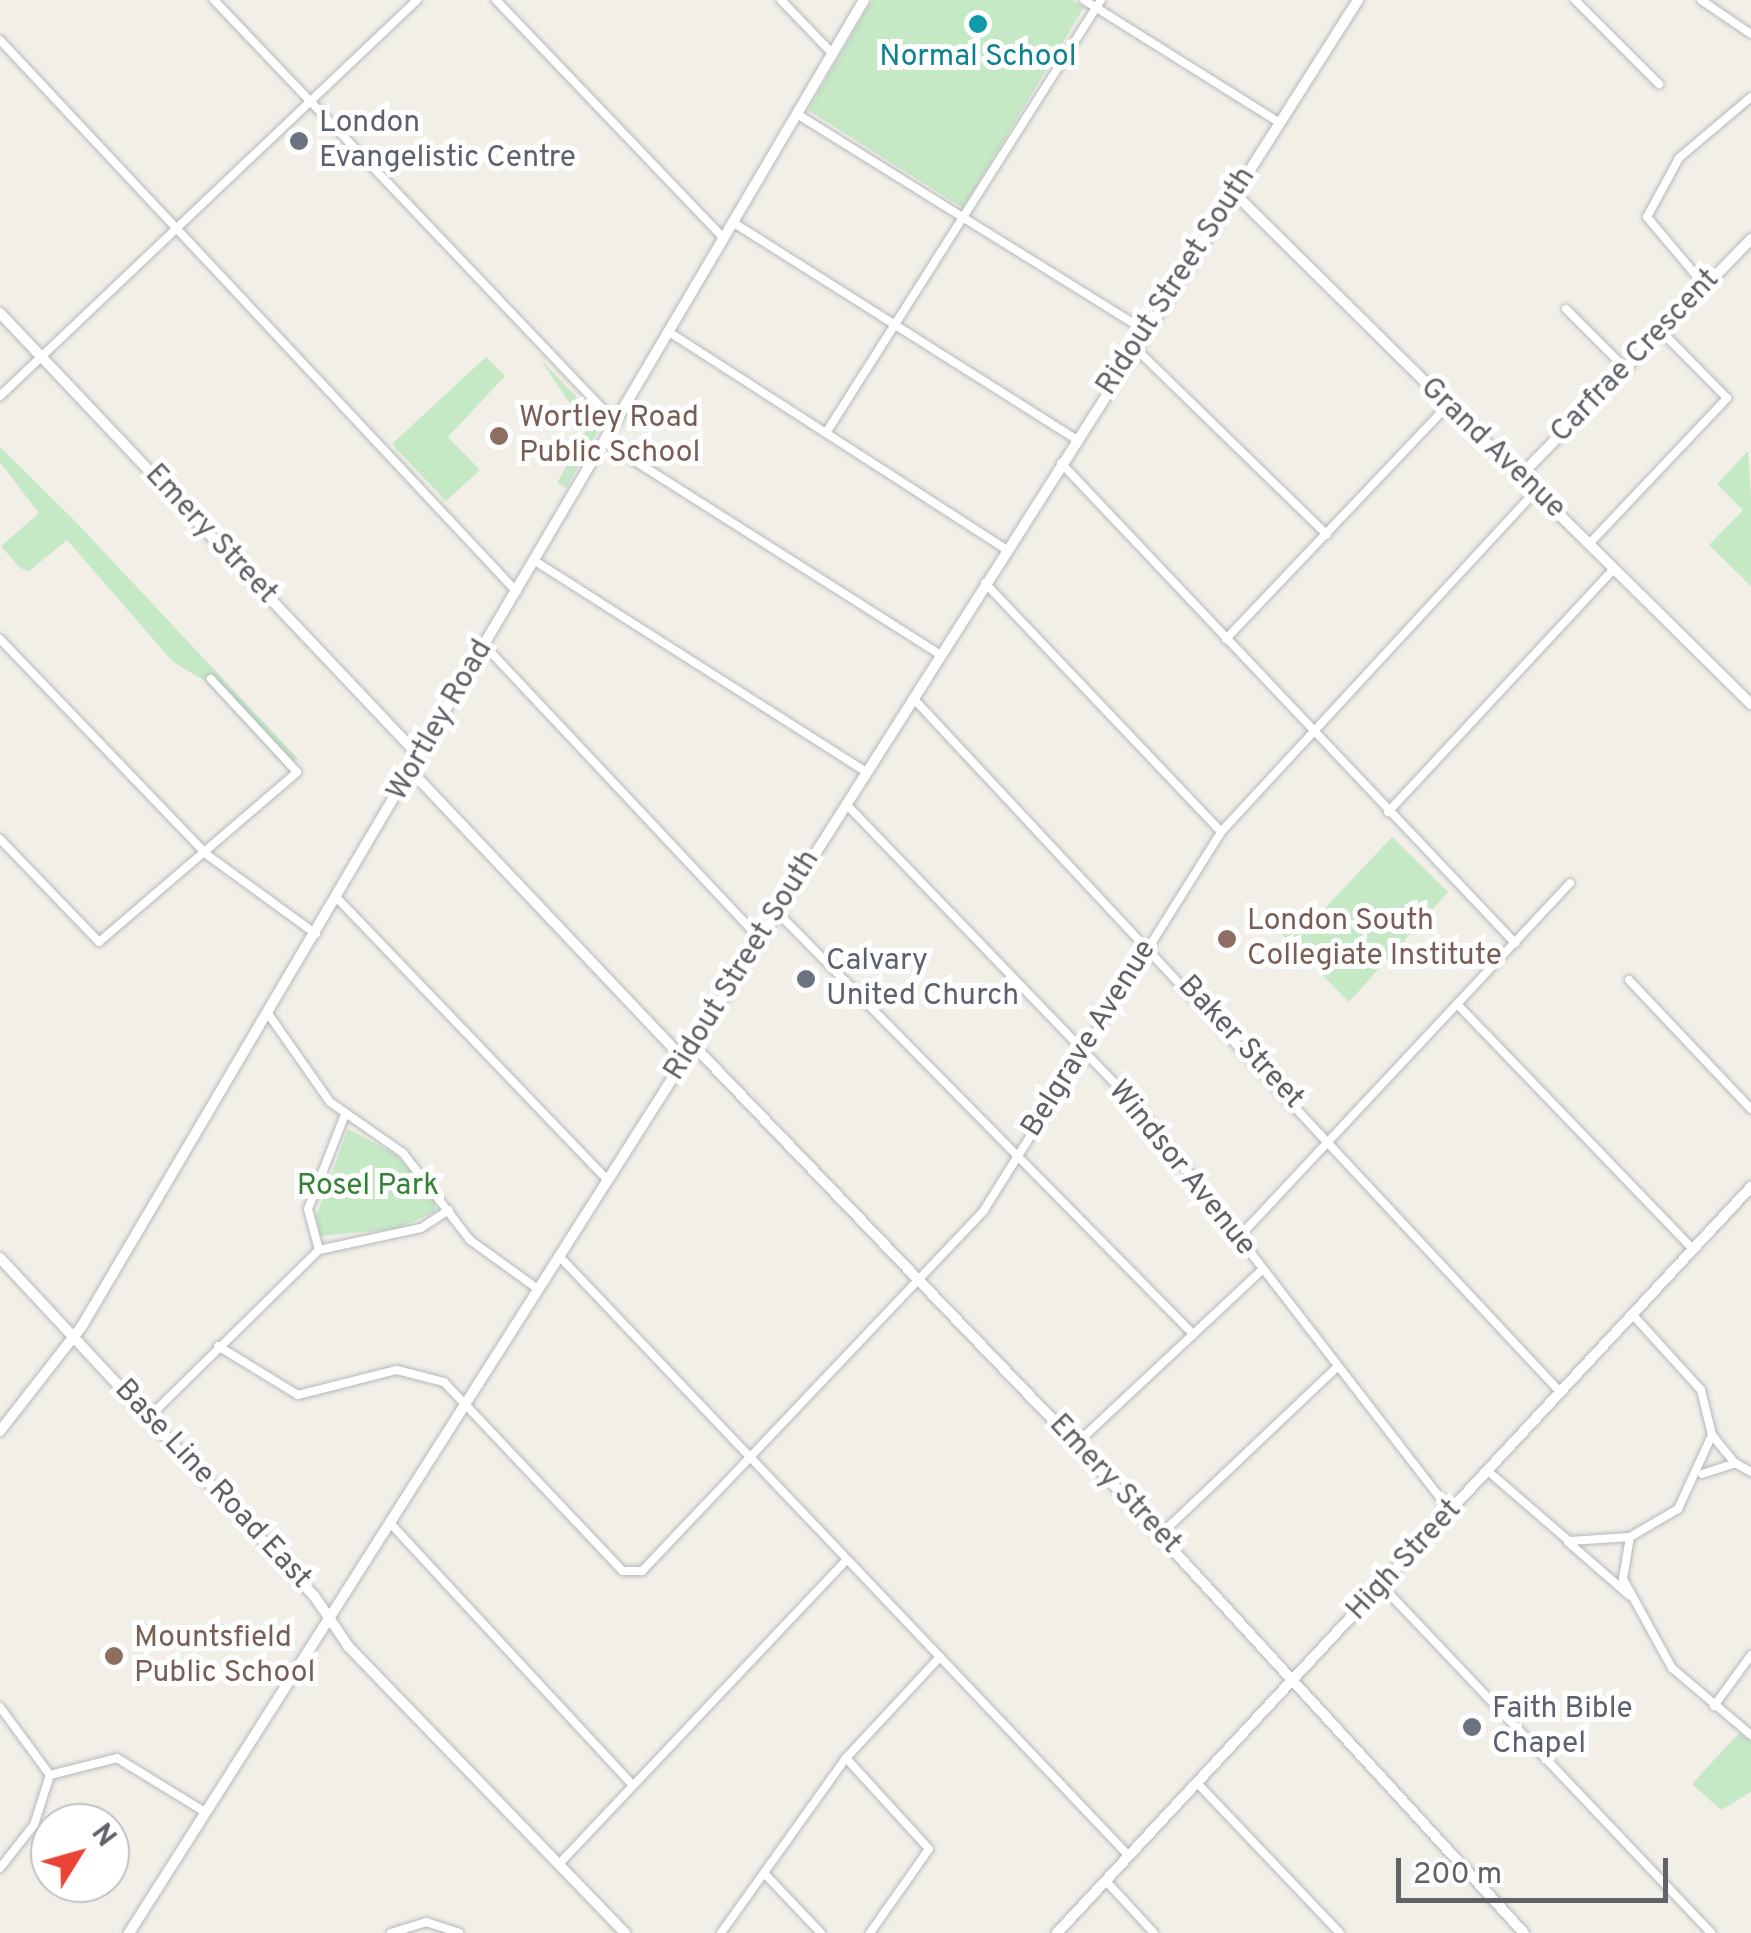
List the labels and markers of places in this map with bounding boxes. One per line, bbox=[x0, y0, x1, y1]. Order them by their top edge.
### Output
marker: Normal School bbox=[967, 13, 989, 35]
place label: Normal School bbox=[879, 40, 1077, 76]
place label: London Evangelistic Centre bbox=[319, 106, 576, 176]
marker: London Evangelistic Centre bbox=[288, 130, 310, 152]
place label: Wortley Road Public School bbox=[519, 401, 700, 472]
marker: Wortley Road Public School bbox=[488, 425, 510, 447]
place label: London South Collegiate Institute bbox=[1247, 904, 1502, 974]
marker: London South Collegiate Institute bbox=[1216, 928, 1238, 950]
place label: Calvary United Church bbox=[826, 944, 1019, 1014]
marker: Calvary United Church bbox=[795, 968, 817, 990]
place label: Mountsfield Public School bbox=[134, 1621, 315, 1692]
marker: Mountsfield Public School bbox=[103, 1645, 125, 1667]
place label: Faith Bible Chapel bbox=[1492, 1692, 1633, 1762]
marker: Faith Bible Chapel bbox=[1461, 1716, 1483, 1738]

